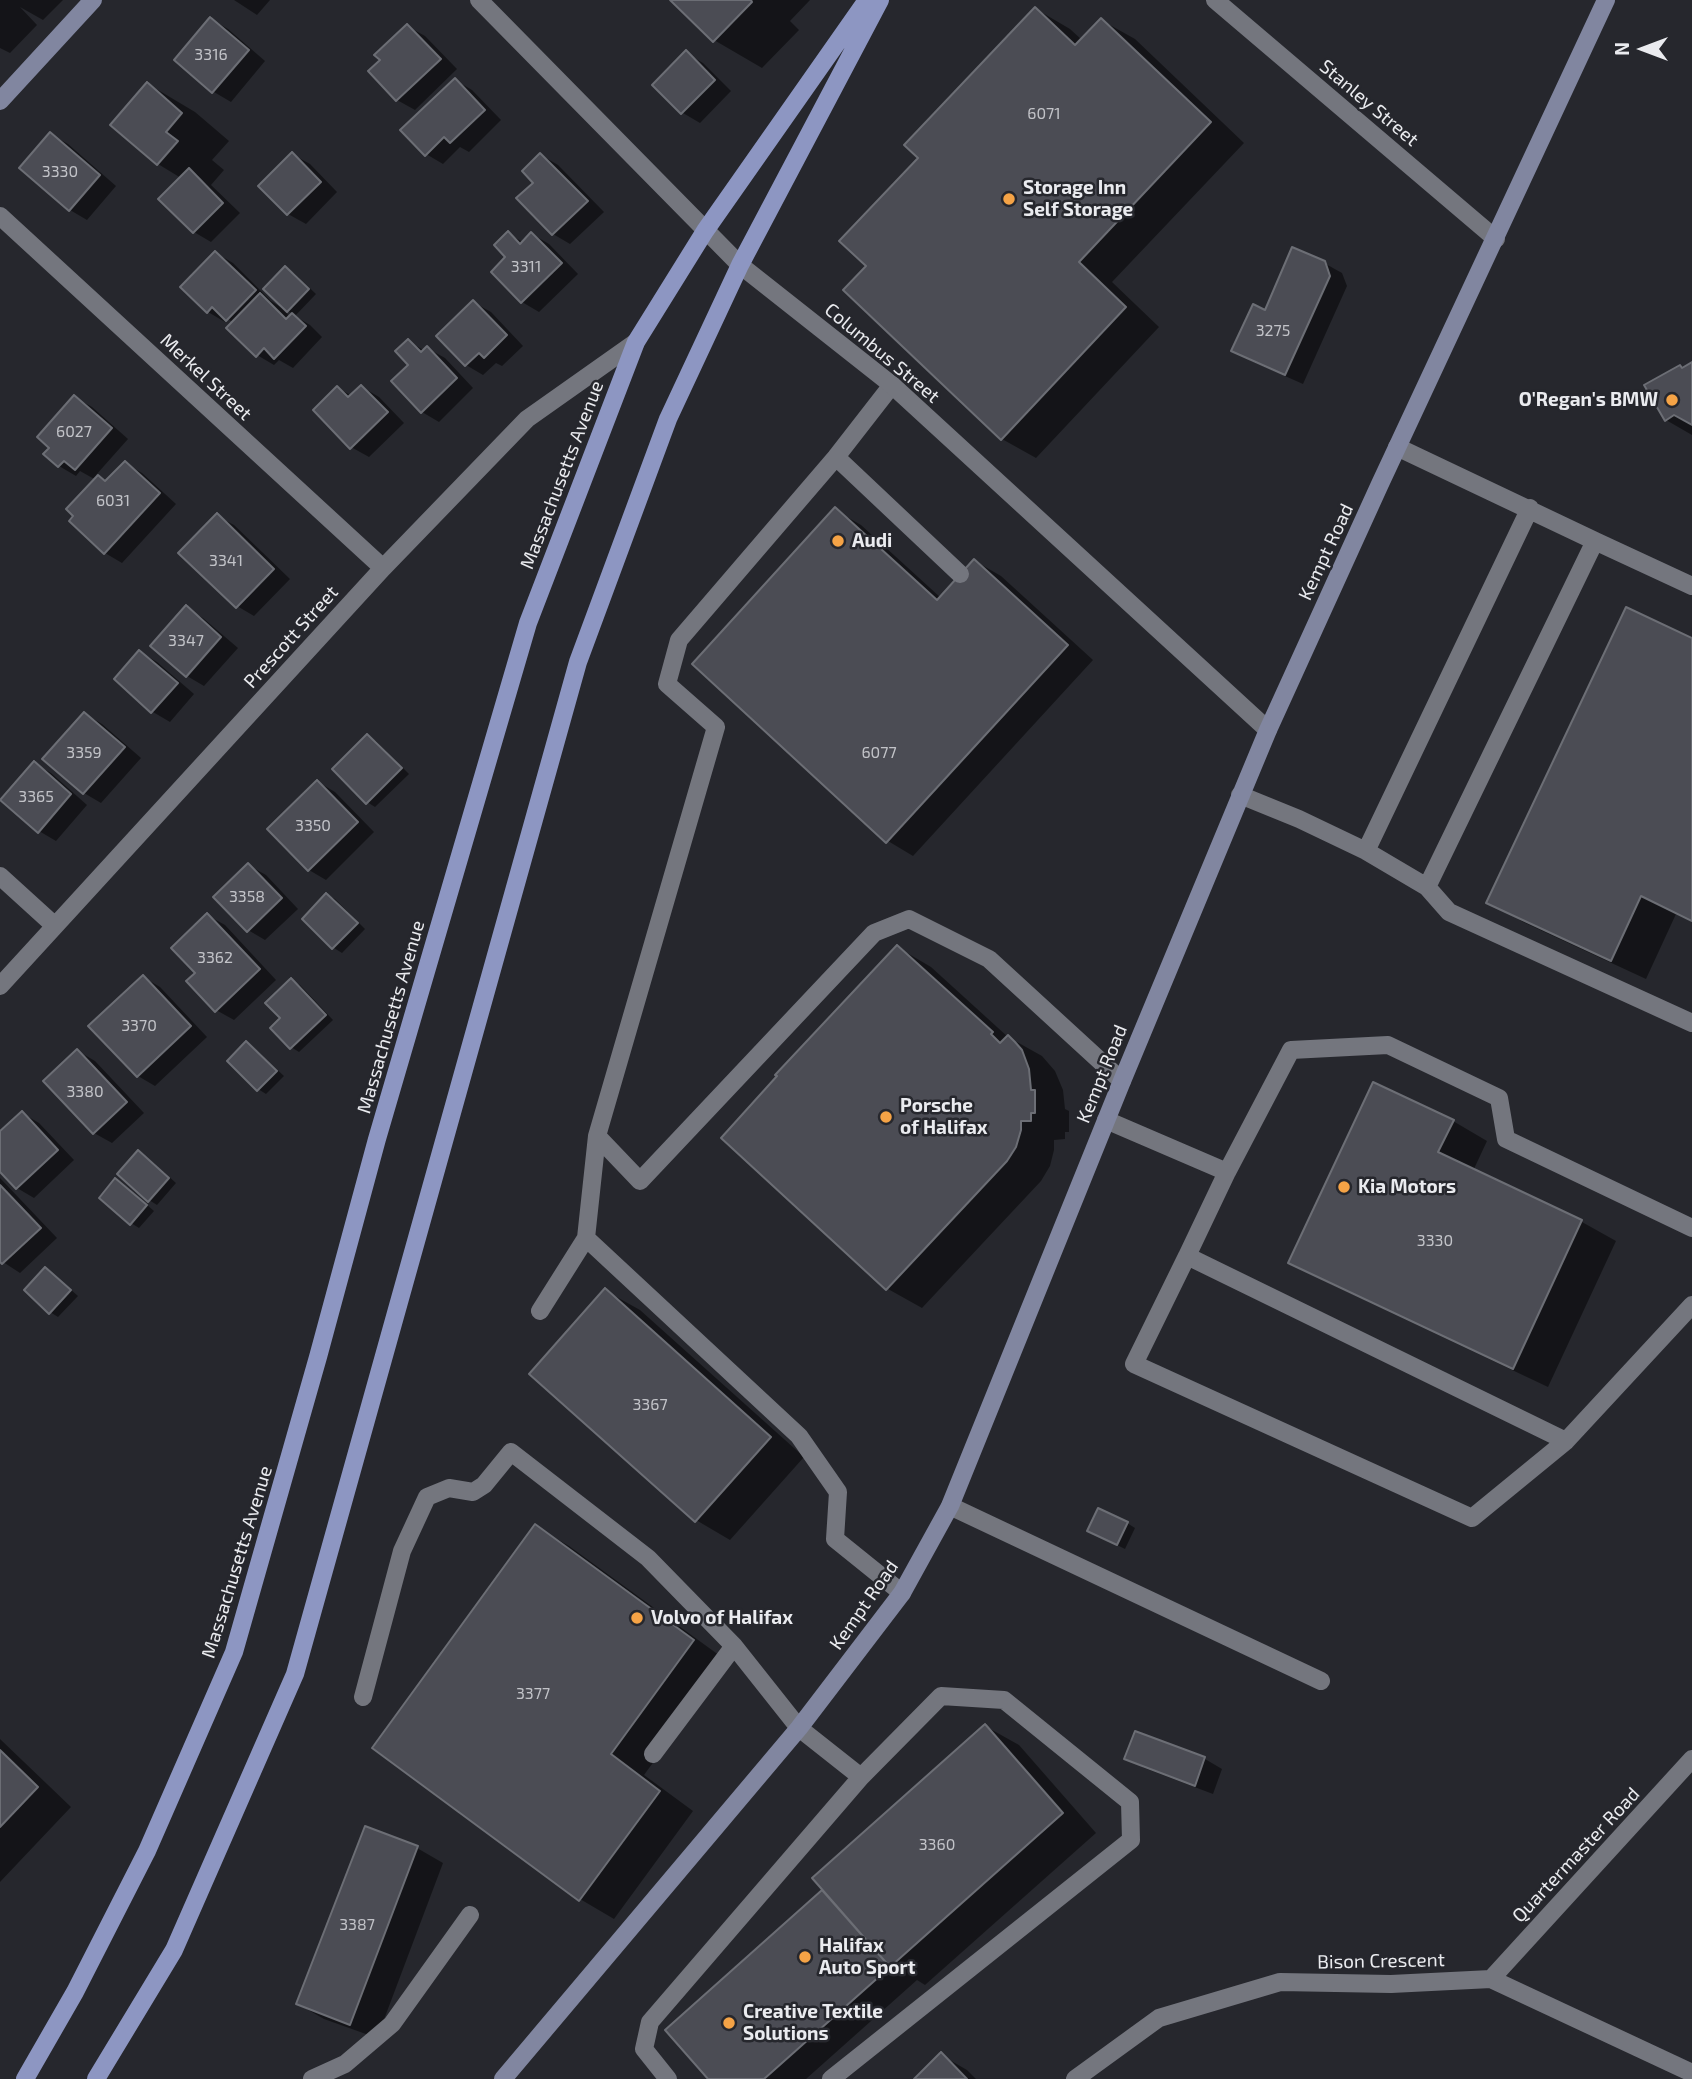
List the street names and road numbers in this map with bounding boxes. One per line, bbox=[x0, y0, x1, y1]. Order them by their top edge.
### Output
street label: Stanley Street bbox=[1315, 55, 1423, 151]
street label: Columbus Street bbox=[820, 298, 944, 408]
street label: Merkel Street bbox=[156, 329, 256, 425]
street label: Massachusetts Avenue bbox=[516, 378, 608, 572]
street label: Kempt Road bbox=[1294, 500, 1358, 604]
street label: Prescott Street bbox=[239, 581, 343, 693]
street label: Massachusetts Avenue bbox=[352, 918, 430, 1116]
street label: Kempt Road bbox=[1072, 1021, 1132, 1127]
street label: Massachusetts Avenue bbox=[197, 1463, 277, 1661]
street label: Kempt Road bbox=[825, 1556, 903, 1654]
street label: Quartermaster Road bbox=[1507, 1783, 1645, 1927]
street label: Bison Crescent bbox=[1317, 1948, 1445, 1974]

